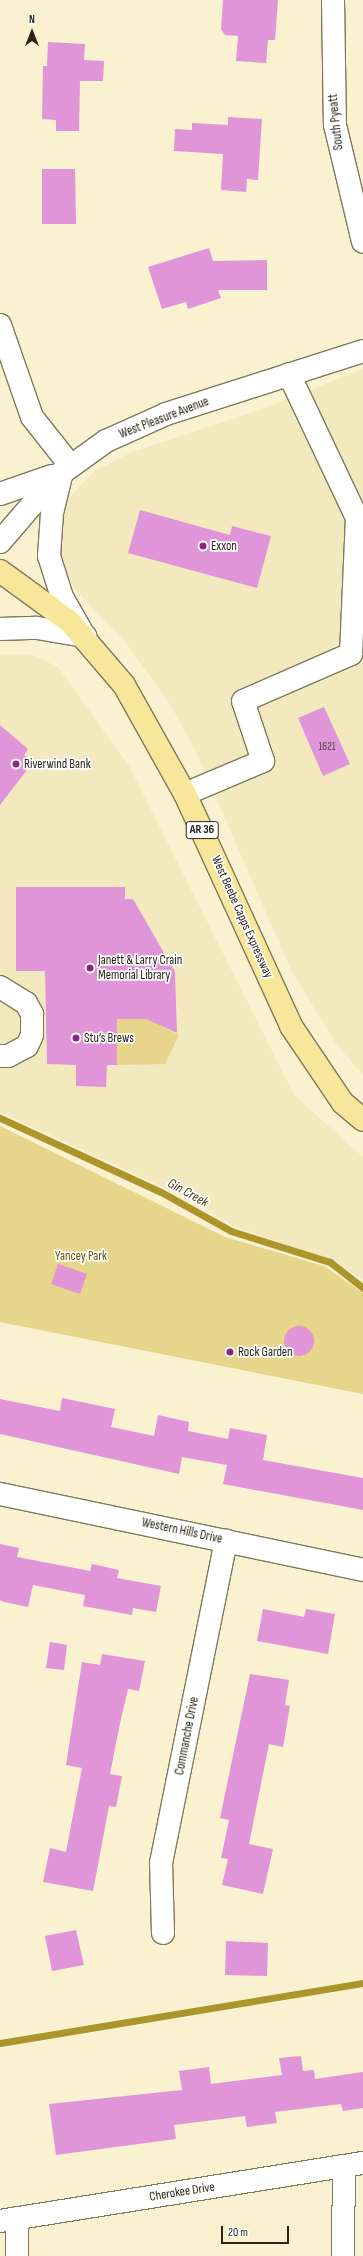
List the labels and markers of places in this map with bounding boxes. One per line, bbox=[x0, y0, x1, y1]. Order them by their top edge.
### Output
place label: Exxon bbox=[211, 538, 237, 554]
marker: Exxon bbox=[198, 541, 208, 551]
place label: Riverwind Bank bbox=[24, 756, 91, 772]
marker: Riverwind Bank bbox=[11, 759, 21, 769]
place label: Janett & Larry Crain Memorial Library bbox=[98, 953, 182, 984]
marker: Janett & Larry Crain Memorial Library bbox=[85, 963, 95, 973]
place label: Stu’s Brews bbox=[84, 1030, 134, 1046]
marker: Stu’s Brews bbox=[71, 1033, 81, 1043]
place label: Rock Garden bbox=[238, 1344, 293, 1360]
marker: Rock Garden bbox=[225, 1347, 235, 1357]

